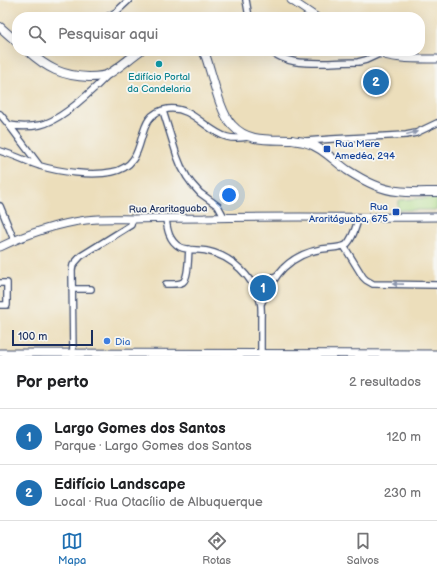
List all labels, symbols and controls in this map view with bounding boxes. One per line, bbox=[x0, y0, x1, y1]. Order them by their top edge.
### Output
search box bbox=[12, 12, 425, 56]
icon: search bbox=[26, 23, 48, 45]
text: Pesquisar aqui bbox=[58, 25, 158, 44]
marker: Edifício Portal da Candelaria bbox=[154, 59, 164, 69]
pin: 2 bbox=[363, 67, 389, 97]
place label: Edifício Portal da Candelaria bbox=[127, 71, 191, 95]
one-way arrow bbox=[406, 130, 418, 136]
place label: Rua Mere Amedéa, 294 bbox=[335, 138, 395, 162]
marker: Rua Mere Amedéa, 294 bbox=[322, 144, 332, 154]
your location bbox=[219, 185, 239, 205]
place label: Rua Araritáguaba, 675 bbox=[309, 201, 388, 225]
street label: Rua Araritaguaba bbox=[128, 202, 208, 216]
marker: Rua Araritáguaba, 675 bbox=[391, 207, 401, 217]
pin: 1 bbox=[250, 273, 276, 303]
one-way arrow bbox=[392, 281, 404, 288]
scale bar bbox=[12, 328, 93, 347]
text: 100 m bbox=[18, 330, 47, 343]
marker: Dia bbox=[102, 336, 112, 346]
place label: Dia bbox=[115, 336, 131, 348]
text: Por perto bbox=[16, 372, 89, 392]
text: 2 resultados bbox=[349, 374, 421, 390]
text: Largo Gomes dos Santos bbox=[54, 419, 226, 438]
text: 1 bbox=[26, 429, 32, 445]
text: 120 m bbox=[386, 429, 421, 445]
text: Parque · Largo Gomes dos Santos bbox=[54, 438, 252, 454]
text: Edifício Landscape bbox=[54, 475, 185, 494]
text: 2 bbox=[25, 485, 33, 501]
text: 230 m bbox=[384, 485, 421, 501]
text: Local · Rua Otacílio de Albuquerque bbox=[54, 494, 263, 510]
tab: Mapa bbox=[58, 530, 86, 567]
tab: Rotas bbox=[202, 530, 231, 567]
tab: Salvos bbox=[347, 530, 379, 567]

